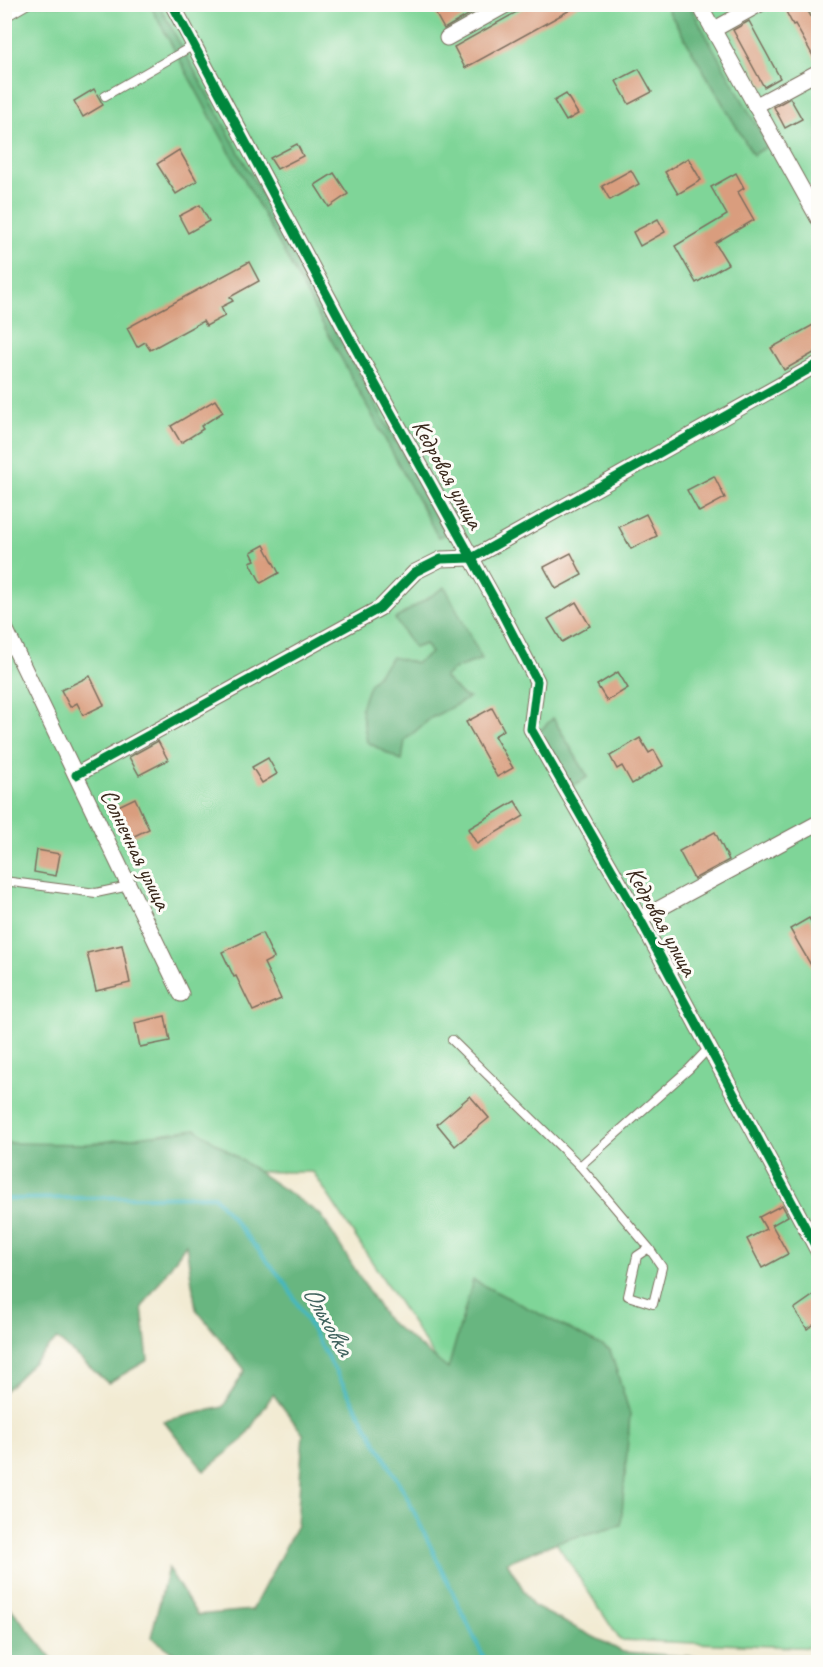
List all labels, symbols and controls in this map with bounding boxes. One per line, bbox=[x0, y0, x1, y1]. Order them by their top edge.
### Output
street label: Кедровая улица bbox=[406, 414, 491, 535]
street label: Солнечная улица bbox=[94, 784, 179, 916]
street label: Кедровая улица bbox=[620, 861, 705, 982]
water label: Ольховка bbox=[296, 1280, 363, 1363]

